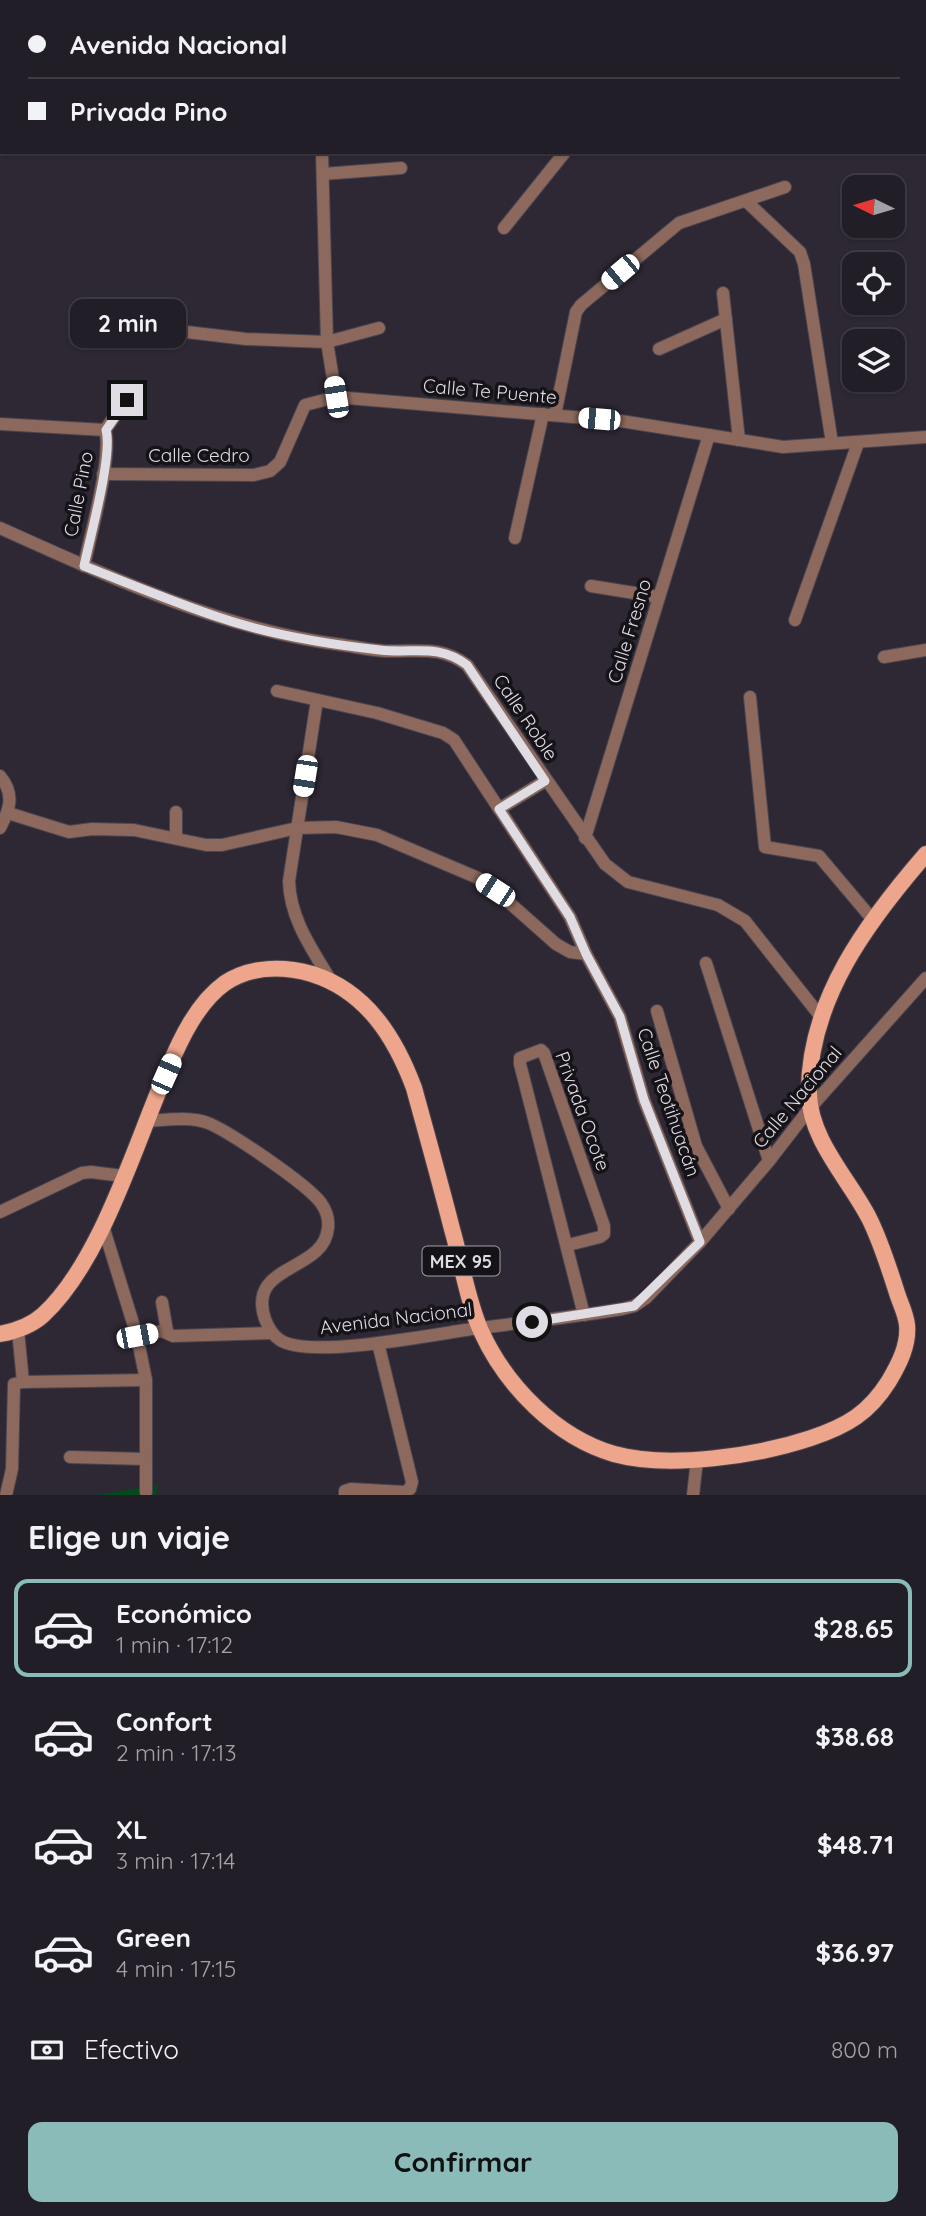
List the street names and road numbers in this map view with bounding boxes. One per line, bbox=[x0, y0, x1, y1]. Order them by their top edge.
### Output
street label: Calle Te Puente bbox=[422, 373, 558, 409]
street label: Calle Cedro bbox=[148, 443, 250, 467]
street label: Calle Pino bbox=[58, 449, 98, 539]
street label: Calle Fresno bbox=[602, 576, 656, 686]
street label: Calle Roble bbox=[488, 669, 564, 765]
street label: Calle Teotihuacán bbox=[632, 1024, 706, 1180]
street label: Calle Nacional bbox=[747, 1041, 847, 1153]
street label: Privada Ocote bbox=[550, 1048, 616, 1174]
road number: MEX 95 bbox=[422, 1246, 500, 1276]
street label: Avenida Nacional bbox=[318, 1297, 474, 1339]

